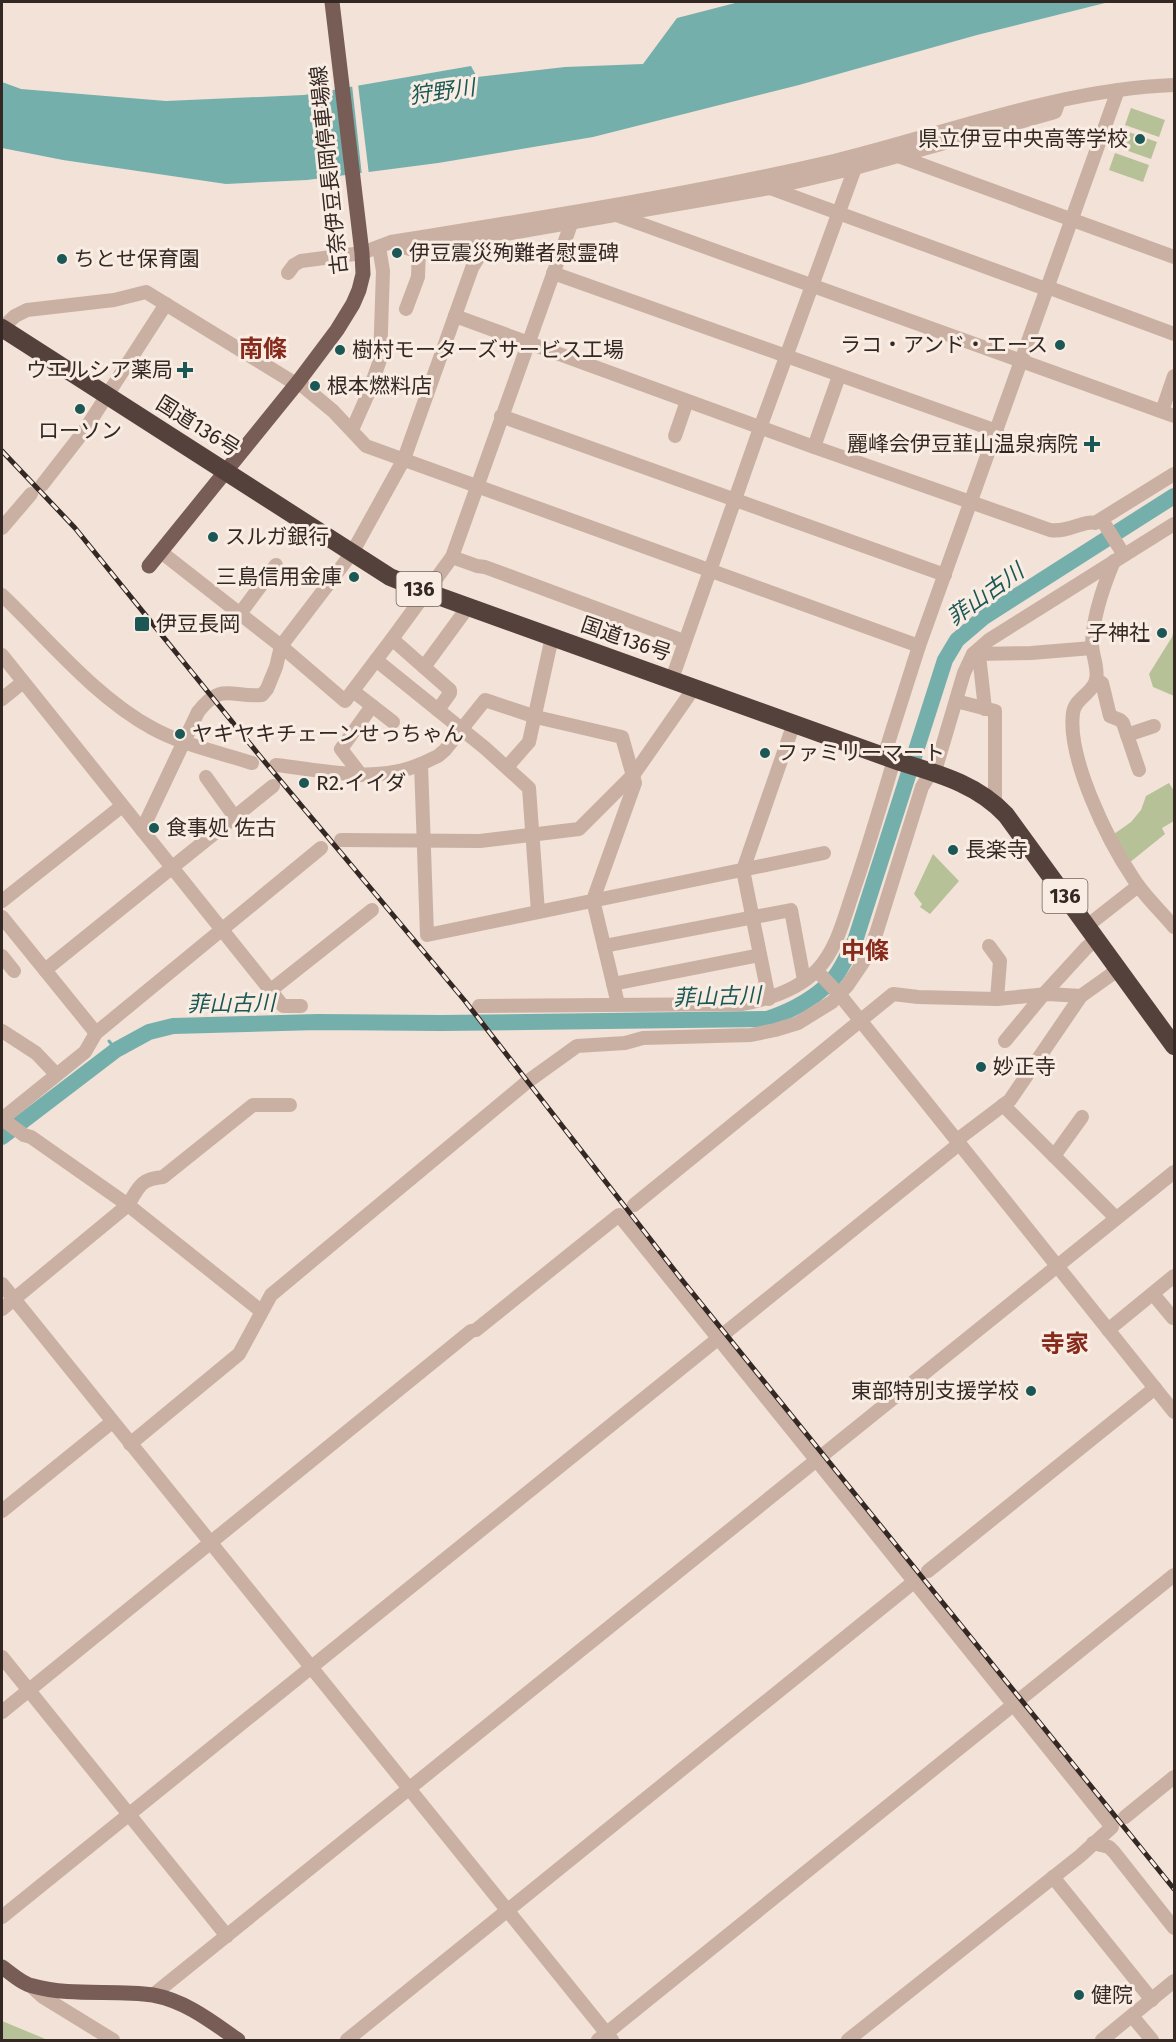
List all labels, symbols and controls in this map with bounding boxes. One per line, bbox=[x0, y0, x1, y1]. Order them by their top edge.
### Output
street label: 古奈伊豆長岡停車場線 bbox=[305, 64, 353, 276]
water label: 狩野川 bbox=[408, 73, 479, 109]
place label: 県立伊豆中央高等学校 bbox=[918, 126, 1128, 152]
marker: 県立伊豆中央高等学校 bbox=[1133, 132, 1147, 146]
place label: 伊豆震災殉難者慰霊碑 bbox=[409, 240, 619, 266]
place label: ちとせ保育園 bbox=[74, 246, 200, 272]
marker: 伊豆震災殉難者慰霊碑 bbox=[390, 246, 404, 260]
marker: ちとせ保育園 bbox=[55, 252, 69, 266]
place label: ラコ・アンド・エース bbox=[840, 332, 1048, 358]
district label: 南條 bbox=[239, 335, 287, 363]
place label: 樹村モーターズサービス工場 bbox=[352, 337, 624, 363]
marker: ラコ・アンド・エース bbox=[1053, 338, 1067, 352]
marker: 樹村モーターズサービス工場 bbox=[333, 343, 347, 357]
place label: ウエルシア薬局 bbox=[26, 357, 173, 383]
marker: ウエルシア薬局 bbox=[178, 363, 192, 377]
place label: 根本燃料店 bbox=[327, 373, 432, 399]
marker: 根本燃料店 bbox=[308, 379, 322, 393]
street label: 国道136号 bbox=[151, 390, 245, 462]
marker: ローソン bbox=[73, 402, 87, 416]
place label: ローソン bbox=[38, 418, 122, 444]
place label: 麗峰会伊豆韮山温泉病院 bbox=[847, 431, 1078, 457]
marker: 麗峰会伊豆韮山温泉病院 bbox=[1083, 435, 1101, 453]
place label: スルガ銀行 bbox=[225, 524, 329, 550]
marker: スルガ銀行 bbox=[206, 530, 220, 544]
water label: 菲山古川 bbox=[942, 556, 1030, 631]
place label: 三島信用金庫 bbox=[216, 564, 342, 590]
marker: 三島信用金庫 bbox=[347, 570, 361, 584]
road number: 136 bbox=[396, 572, 442, 606]
place label: 伊豆長岡 bbox=[156, 611, 240, 637]
street label: 国道136号 bbox=[577, 611, 675, 667]
marker: 伊豆長岡 bbox=[133, 615, 151, 633]
place label: 子神社 bbox=[1087, 620, 1150, 646]
marker: 子神社 bbox=[1155, 626, 1169, 640]
place label: ヤキヤキチェーンせっちゃん bbox=[192, 721, 464, 747]
marker: ヤキヤキチェーンせっちゃん bbox=[173, 727, 187, 741]
place label: ファミリーマート bbox=[777, 740, 945, 766]
marker: ファミリーマート bbox=[758, 746, 772, 760]
place label: R2.イイダ bbox=[316, 770, 406, 796]
marker: R2.イイダ bbox=[297, 776, 311, 790]
place label: 食事処 佐古 bbox=[166, 815, 277, 841]
marker: 食事処 佐古 bbox=[147, 821, 161, 835]
place label: 長楽寺 bbox=[965, 837, 1028, 863]
marker: 長楽寺 bbox=[946, 843, 960, 857]
road number: 136 bbox=[1042, 879, 1088, 913]
district label: 中條 bbox=[841, 937, 889, 965]
water label: 菲山古川 bbox=[673, 981, 763, 1012]
water label: 菲山古川 bbox=[187, 989, 277, 1018]
place label: 妙正寺 bbox=[993, 1054, 1056, 1080]
marker: 妙正寺 bbox=[974, 1060, 988, 1074]
district label: 寺家 bbox=[1041, 1330, 1089, 1358]
place label: 東部特別支援学校 bbox=[851, 1378, 1019, 1404]
marker: 東部特別支援学校 bbox=[1024, 1384, 1038, 1398]
place label: 健院 bbox=[1091, 1982, 1133, 2008]
marker: 健院 bbox=[1072, 1988, 1086, 2002]

